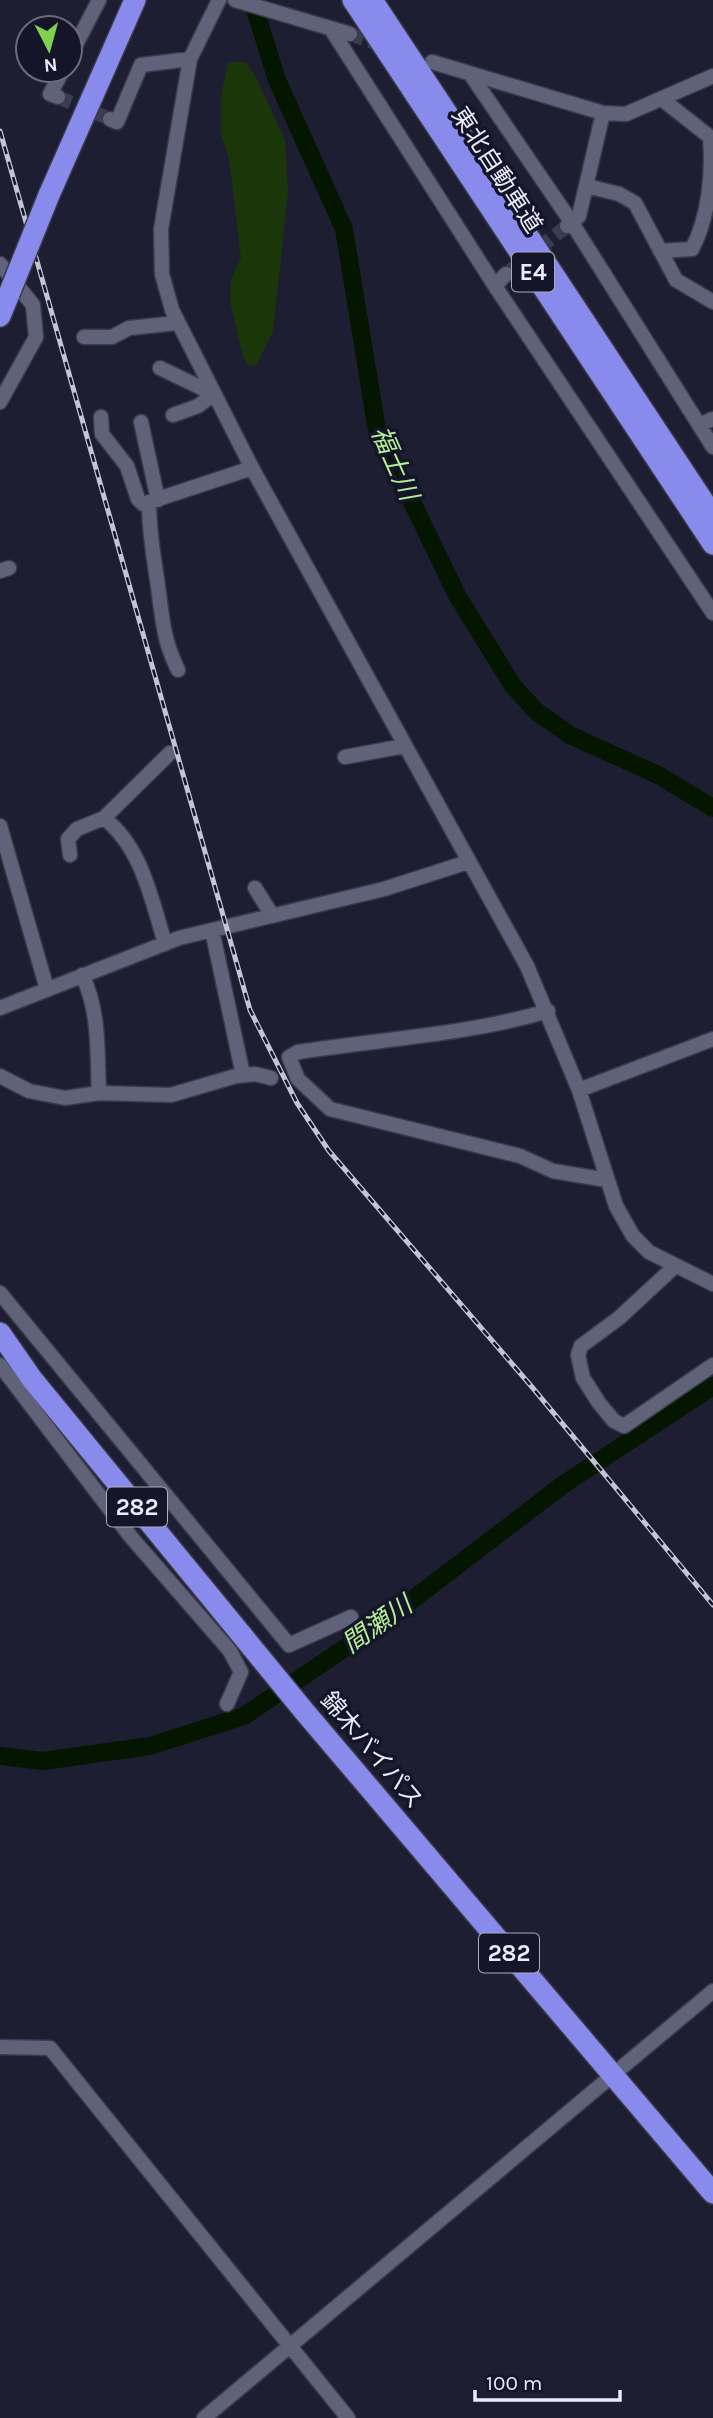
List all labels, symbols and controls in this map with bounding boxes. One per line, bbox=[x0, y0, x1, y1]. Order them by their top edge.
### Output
north arrow bbox=[14, 14, 84, 84]
text: N bbox=[43, 53, 59, 77]
street label: 東北自動車道 bbox=[446, 102, 548, 238]
road number: E4 bbox=[512, 252, 554, 292]
water label: 福士川 bbox=[365, 421, 426, 508]
road number: 282 bbox=[107, 1488, 167, 1526]
water label: 間瀬川 bbox=[336, 1588, 421, 1659]
street label: 錦木バイパス bbox=[315, 1686, 429, 1814]
road number: 282 bbox=[479, 1934, 539, 1972]
scale bar bbox=[475, 2358, 620, 2402]
text: 100 m bbox=[486, 2371, 543, 2395]

